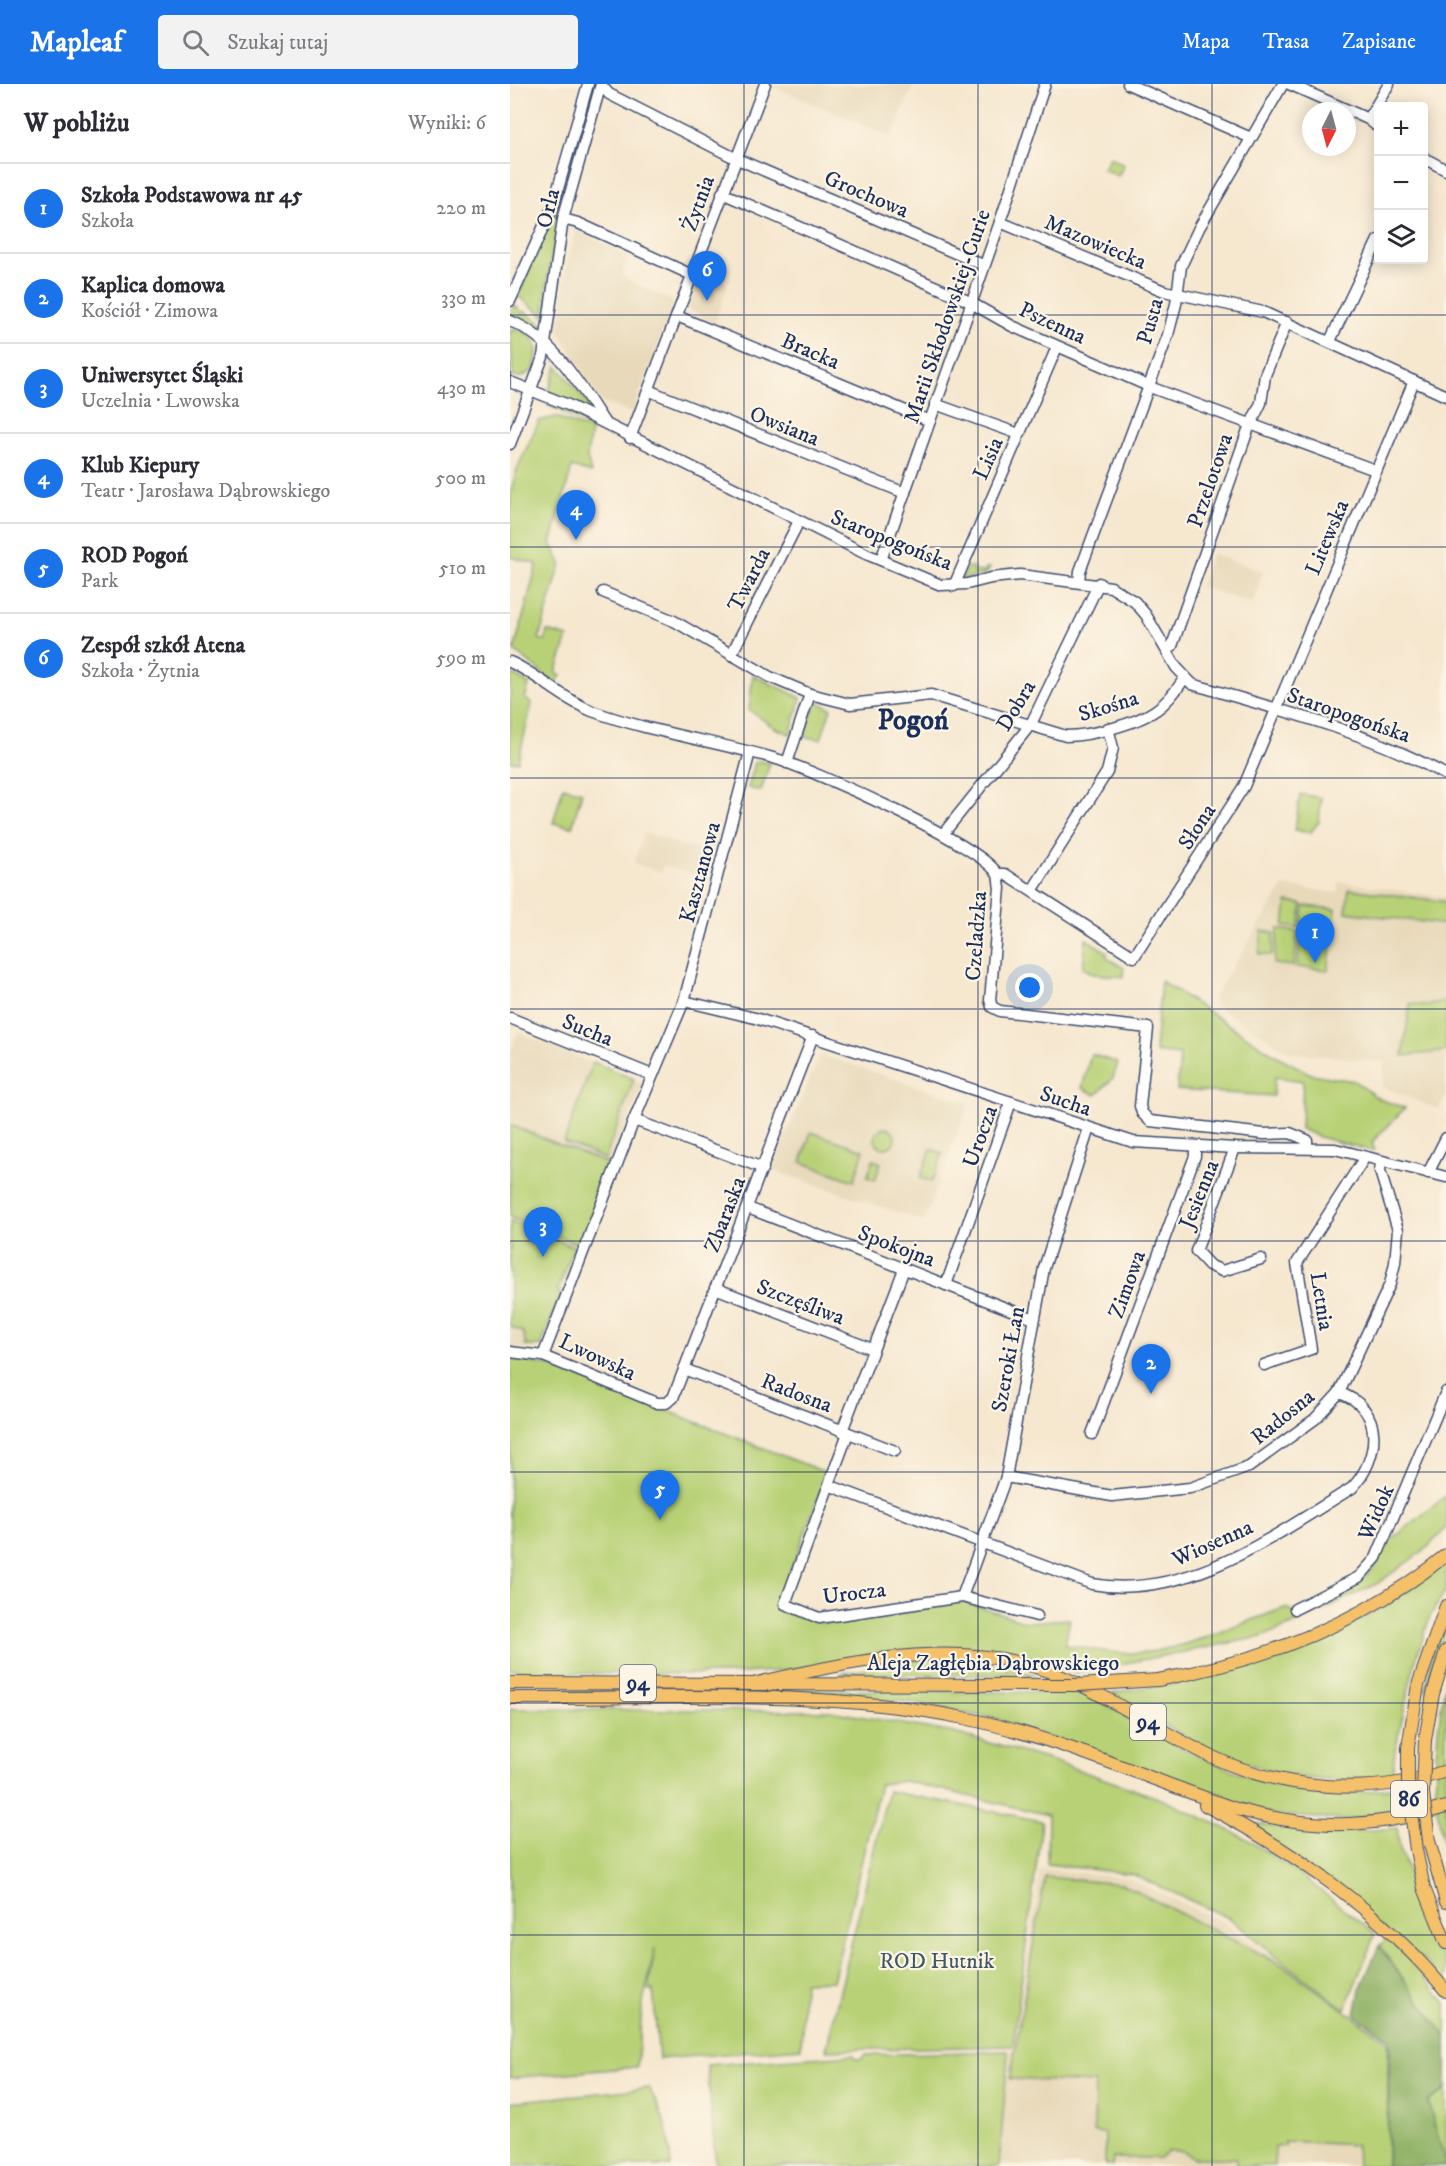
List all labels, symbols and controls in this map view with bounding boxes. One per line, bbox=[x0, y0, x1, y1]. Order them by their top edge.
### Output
search box bbox=[158, 15, 578, 69]
text: Mapleaf bbox=[30, 25, 122, 60]
icon: search bbox=[179, 26, 212, 59]
text: Szukaj tutaj bbox=[227, 29, 328, 56]
text: Mapa bbox=[1182, 29, 1230, 55]
text: Trasa bbox=[1263, 29, 1309, 55]
text: Zapisane bbox=[1342, 29, 1416, 55]
north arrow bbox=[1302, 102, 1356, 156]
map controls bbox=[1374, 102, 1428, 264]
button: + bbox=[1374, 102, 1428, 156]
text: W pobliżu bbox=[24, 107, 129, 140]
text: Wyniki: 6 bbox=[408, 111, 486, 136]
button: − bbox=[1374, 156, 1428, 210]
street label: Grochowa bbox=[820, 165, 913, 225]
street label: Żytnia bbox=[676, 171, 721, 235]
text: Szkoła Podstawowa nr 45 bbox=[81, 182, 302, 209]
street label: Orla bbox=[531, 185, 567, 231]
text: 1 bbox=[40, 196, 47, 221]
text: 220 m bbox=[436, 196, 486, 221]
street label: Marii Skłodowskiej-Curie bbox=[898, 206, 997, 427]
text: Szkoła bbox=[81, 209, 134, 234]
street label: Mazowiecka bbox=[1040, 209, 1151, 276]
button: layers bbox=[1374, 210, 1428, 264]
pin: 6 bbox=[688, 252, 726, 301]
text: Kaplica domowa bbox=[81, 272, 225, 299]
text: 2 bbox=[39, 286, 48, 311]
text: 330 m bbox=[441, 286, 486, 311]
street label: Pusta bbox=[1131, 294, 1170, 348]
street label: Pszenna bbox=[1015, 296, 1091, 351]
text: Kościół · Zimowa bbox=[81, 299, 218, 324]
street label: Bracka bbox=[777, 327, 844, 376]
text: Uniwersytet Śląski bbox=[81, 362, 243, 389]
text: 3 bbox=[40, 376, 47, 401]
text: 430 m bbox=[437, 376, 486, 401]
text: Uczelnia · Lwowska bbox=[81, 389, 240, 414]
street label: Owsiana bbox=[746, 400, 824, 453]
street label: Przelotowa bbox=[1182, 429, 1239, 531]
street label: Lisia bbox=[967, 432, 1010, 484]
text: Klub Kiepury bbox=[81, 452, 199, 479]
text: 4 bbox=[38, 466, 49, 491]
text: 500 m bbox=[435, 466, 486, 491]
text: Teatr · Jarosława Dąbrowskiego bbox=[81, 479, 330, 504]
pin: 4 bbox=[556, 490, 596, 540]
street label: Litewska bbox=[1299, 495, 1356, 579]
street label: Staropogońska bbox=[827, 504, 957, 577]
text: ROD Pogoń bbox=[81, 542, 188, 569]
street label: Twarda bbox=[722, 543, 777, 616]
text: 5 bbox=[39, 556, 48, 581]
text: 510 m bbox=[439, 556, 486, 581]
text: Park bbox=[81, 569, 118, 594]
text: Zespół szkół Atena bbox=[81, 632, 245, 659]
text: 6 bbox=[38, 646, 49, 671]
text: 590 m bbox=[436, 646, 486, 671]
text: Szkoła · Żytnia bbox=[81, 659, 200, 684]
street label: Dobra bbox=[991, 675, 1042, 736]
street label: Staropogońska bbox=[1283, 682, 1415, 749]
street label: Skośna bbox=[1075, 684, 1142, 728]
district label: Pogoń bbox=[877, 703, 949, 738]
street label: Słona bbox=[1172, 798, 1222, 855]
street label: Kasztanowa bbox=[674, 818, 727, 926]
street label: Czeladzka bbox=[960, 890, 993, 982]
pin: 1 bbox=[1296, 914, 1334, 963]
your location bbox=[1015, 973, 1044, 1002]
street label: Sucha bbox=[558, 1008, 617, 1053]
street label: Sucha bbox=[1036, 1080, 1095, 1123]
street label: Urocza bbox=[957, 1101, 1004, 1171]
street label: Jesienna bbox=[1173, 1156, 1226, 1235]
street label: Zbaraska bbox=[699, 1172, 752, 1256]
pin: 3 bbox=[524, 1208, 562, 1257]
street label: Spokojna bbox=[854, 1219, 940, 1274]
street label: Zimowa bbox=[1103, 1246, 1152, 1322]
street label: Letnia bbox=[1304, 1270, 1340, 1333]
street label: Szczęśliwa bbox=[753, 1273, 849, 1332]
street label: Szeroki Łan bbox=[986, 1304, 1031, 1414]
street label: Lwowska bbox=[554, 1328, 641, 1387]
pin: 2 bbox=[1132, 1344, 1170, 1394]
street label: Radosna bbox=[757, 1368, 836, 1419]
street label: Radosna bbox=[1246, 1383, 1321, 1451]
pin: 5 bbox=[640, 1470, 680, 1520]
street label: Widok bbox=[1352, 1480, 1401, 1546]
street label: Wiosenna bbox=[1167, 1513, 1258, 1573]
street label: Urocza bbox=[821, 1576, 888, 1611]
street label: Aleja Zagłębia Dąbrowskiego bbox=[867, 1650, 1119, 1677]
road number: 94 bbox=[620, 1665, 656, 1701]
road number: 94 bbox=[1130, 1704, 1166, 1740]
road number: 86 bbox=[1391, 1781, 1427, 1817]
park label: ROD Hutnik bbox=[880, 1948, 994, 1975]

